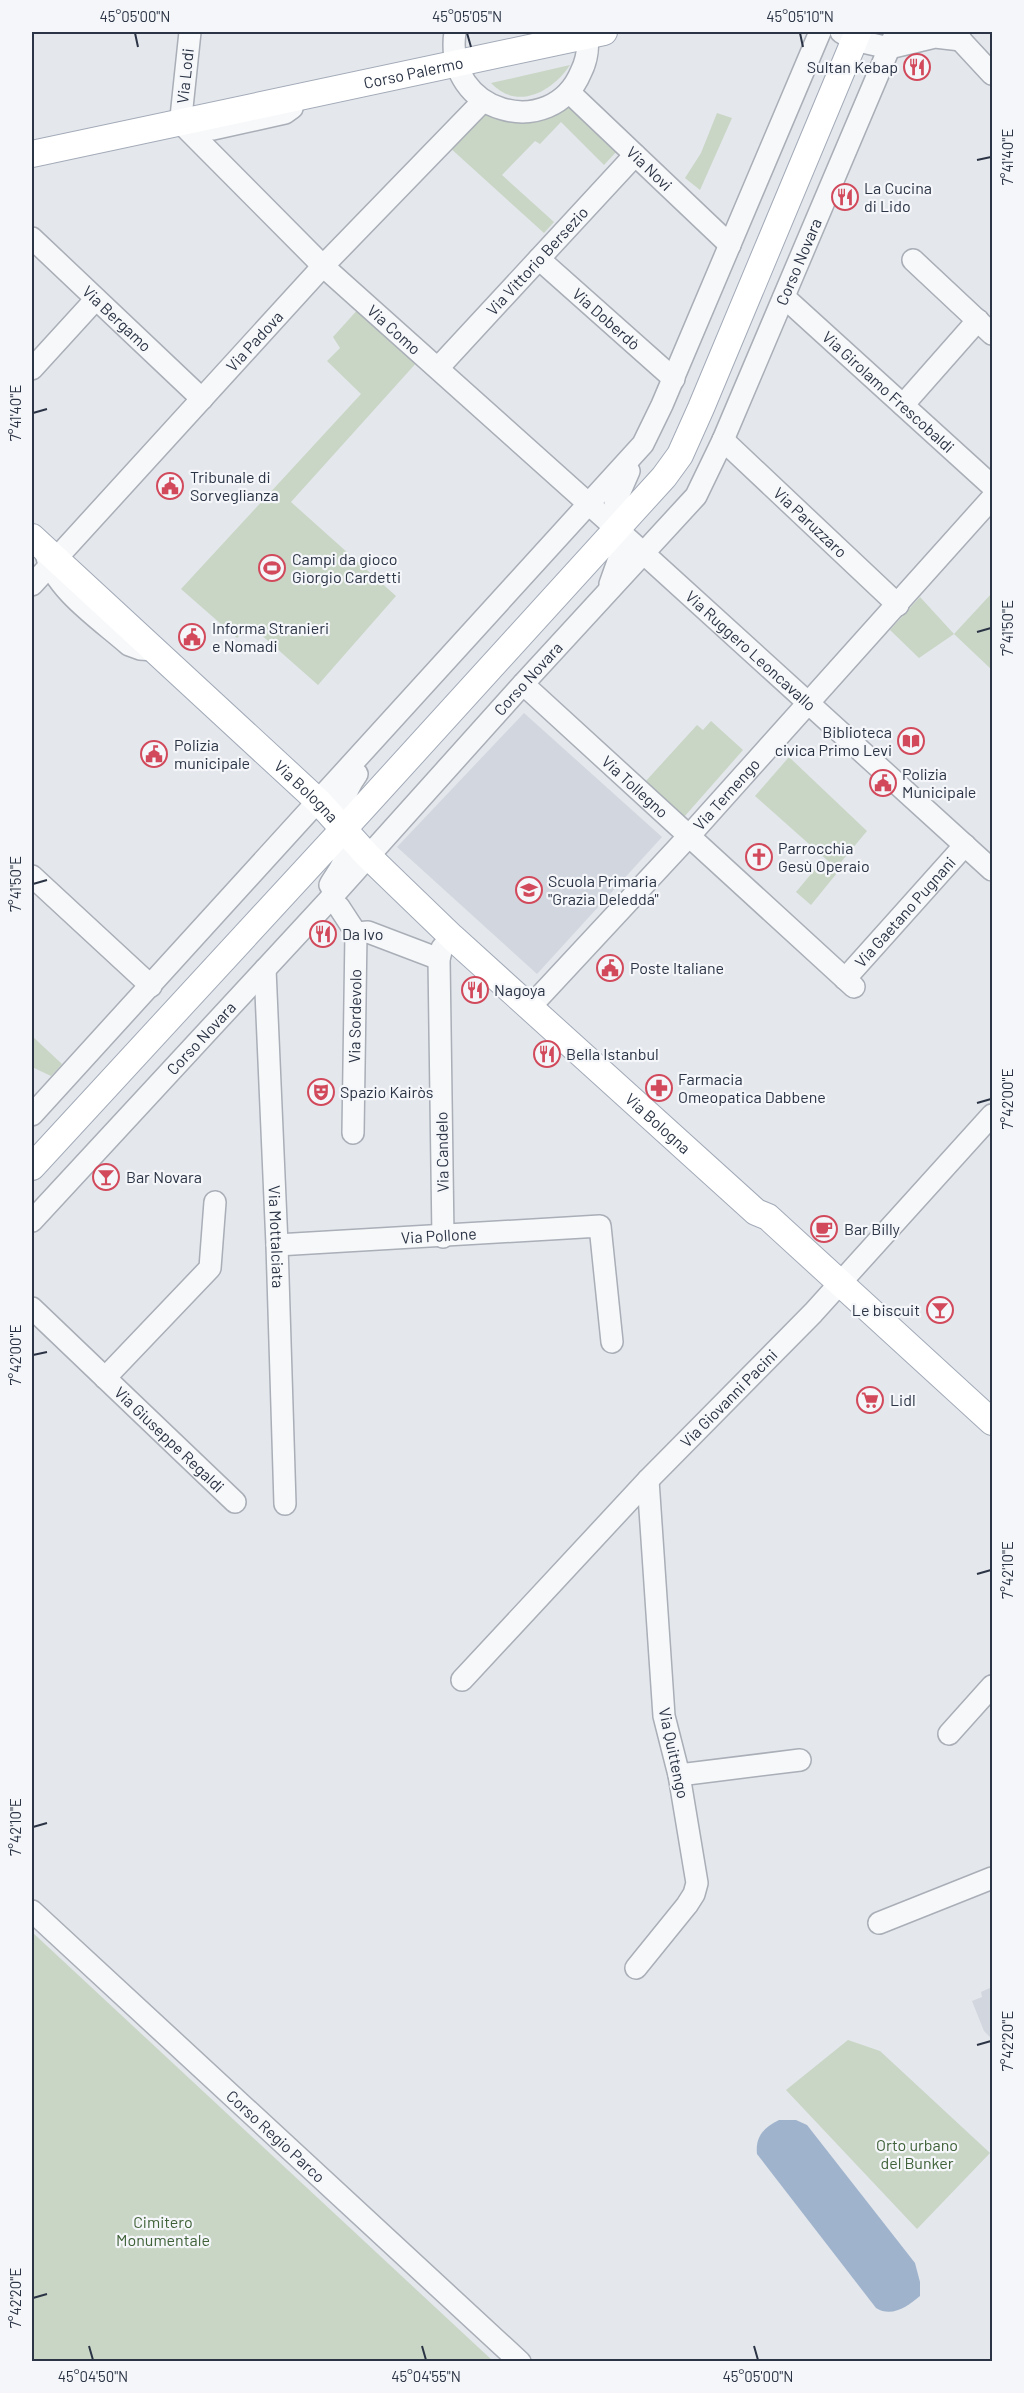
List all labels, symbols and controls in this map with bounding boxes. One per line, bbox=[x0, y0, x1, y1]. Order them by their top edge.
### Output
text: 45°05'00"N bbox=[100, 7, 170, 25]
text: 45°05'05"N bbox=[432, 7, 502, 25]
text: 45°05'10"N bbox=[766, 7, 834, 25]
street label: Via Lodi bbox=[172, 47, 197, 105]
street label: Corso Palermo bbox=[362, 52, 465, 92]
restaurant icon: Sultan Kebap bbox=[902, 52, 932, 82]
place label: Sultan Kebap bbox=[807, 57, 898, 76]
text: 7°41'40"E bbox=[998, 129, 1016, 185]
street label: Via Novi bbox=[623, 142, 677, 194]
place label: La Cucina di Lido bbox=[864, 178, 932, 215]
restaurant icon: La Cucina di Lido bbox=[830, 182, 860, 212]
street label: Via Vittorio Bersezio bbox=[482, 202, 592, 319]
street label: Corso Novara bbox=[771, 215, 825, 308]
street label: Via Bergamo bbox=[79, 281, 156, 355]
street label: Via Doberdò bbox=[569, 283, 644, 353]
street label: Via Como bbox=[364, 300, 425, 358]
street label: Via Padova bbox=[222, 307, 286, 375]
street label: Via Girolamo Frescobaldi bbox=[819, 327, 959, 456]
text: 7°41'40"E bbox=[6, 385, 24, 441]
place label: Tribunale di Sorveglianza bbox=[190, 467, 279, 504]
public building icon: Tribunale di Sorveglianza bbox=[155, 471, 185, 501]
street label: Via Paruzzaro bbox=[770, 483, 851, 561]
place label: Campi da gioco Giorgio Cardetti bbox=[292, 549, 401, 586]
sports icon: Campi da gioco Giorgio Cardetti bbox=[257, 553, 287, 583]
street label: Via Ruggero Leoncavallo bbox=[682, 586, 820, 714]
text: 7°41'50"E bbox=[998, 600, 1016, 656]
place label: Informa Stranieri e Nomadi bbox=[212, 618, 329, 655]
public building icon: Informa Stranieri e Nomadi bbox=[177, 622, 207, 652]
street label: Corso Novara bbox=[490, 638, 566, 719]
place label: Biblioteca civica Primo Levi bbox=[775, 722, 892, 759]
library icon: Biblioteca civica Primo Levi bbox=[896, 726, 926, 756]
place label: Polizia municipale bbox=[174, 735, 250, 772]
public building icon: Polizia municipale bbox=[139, 739, 169, 769]
street label: Via Tollegno bbox=[598, 751, 673, 821]
street label: Via Ternengo bbox=[689, 754, 763, 834]
street label: Via Bologna bbox=[271, 756, 343, 826]
place label: Polizia Municipale bbox=[902, 764, 976, 801]
public building icon: Polizia Municipale bbox=[868, 768, 898, 798]
place label: Parrocchia Gesù Operaio bbox=[778, 838, 870, 875]
church icon: Parrocchia Gesù Operaio bbox=[744, 842, 774, 872]
street label: Via Gaetano Pugnani bbox=[850, 852, 959, 971]
text: 7°41'50"E bbox=[6, 856, 24, 912]
place label: Scuola Primaria "Grazia Deledda" bbox=[548, 871, 659, 908]
school or university icon: Scuola Primaria "Grazia Deledda" bbox=[514, 875, 544, 905]
restaurant icon: Da Ivo bbox=[308, 919, 338, 949]
place label: Da Ivo bbox=[342, 924, 383, 943]
public building icon: Poste Italiane bbox=[595, 953, 625, 983]
place label: Poste Italiane bbox=[630, 958, 724, 977]
street label: Via Sordevolo bbox=[344, 969, 364, 1063]
restaurant icon: Nagoya bbox=[460, 975, 490, 1005]
place label: Nagoya bbox=[494, 980, 545, 999]
street label: Corso Novara bbox=[162, 997, 239, 1078]
restaurant icon: Bella Istanbul bbox=[532, 1039, 562, 1069]
place label: Bella Istanbul bbox=[566, 1044, 659, 1063]
text: 7°42'00"E bbox=[998, 1068, 1016, 1130]
place label: Farmacia Omeopatica Dabbene bbox=[678, 1069, 826, 1106]
pharmacy icon: Farmacia Omeopatica Dabbene bbox=[644, 1073, 674, 1103]
theatre icon: Spazio Kairòs bbox=[306, 1077, 336, 1107]
place label: Spazio Kairòs bbox=[340, 1082, 434, 1101]
street label: Via Bologna bbox=[622, 1089, 695, 1157]
street label: Via Candelo bbox=[431, 1111, 452, 1193]
bar icon: Bar Novara bbox=[91, 1162, 121, 1192]
place label: Bar Novara bbox=[126, 1167, 202, 1186]
street label: Via Mottalciata bbox=[265, 1185, 288, 1289]
cafe icon: Bar Billy bbox=[809, 1214, 839, 1244]
place label: Bar Billy bbox=[844, 1219, 901, 1238]
street label: Via Pollone bbox=[400, 1223, 477, 1247]
bar icon: Le biscuit bbox=[925, 1295, 955, 1325]
place label: Le biscuit bbox=[852, 1300, 920, 1319]
text: 7°42'00"E bbox=[6, 1324, 24, 1386]
street label: Via Giovanni Pacini bbox=[676, 1345, 781, 1451]
street label: Via Giuseppe Regaldi bbox=[111, 1382, 229, 1496]
supermarket icon: Lidl bbox=[855, 1385, 885, 1415]
place label: Lidl bbox=[890, 1390, 916, 1409]
text: 7°42'10"E bbox=[998, 1541, 1016, 1599]
street label: Via Quittengo bbox=[656, 1706, 693, 1800]
text: 7°42'10"E bbox=[6, 1798, 24, 1856]
text: 7°42'20"E bbox=[998, 2011, 1016, 2071]
street label: Corso Regio Parco bbox=[223, 2086, 329, 2186]
park label: Orto urbano del Bunker bbox=[876, 2135, 958, 2172]
park label: Cimitero Monumentale bbox=[116, 2212, 210, 2249]
text: 7°42'20"E bbox=[6, 2268, 24, 2328]
text: 45°04'50"N bbox=[58, 2367, 128, 2385]
text: 45°04'55"N bbox=[391, 2367, 461, 2385]
text: 45°05'00"N bbox=[723, 2367, 793, 2385]

